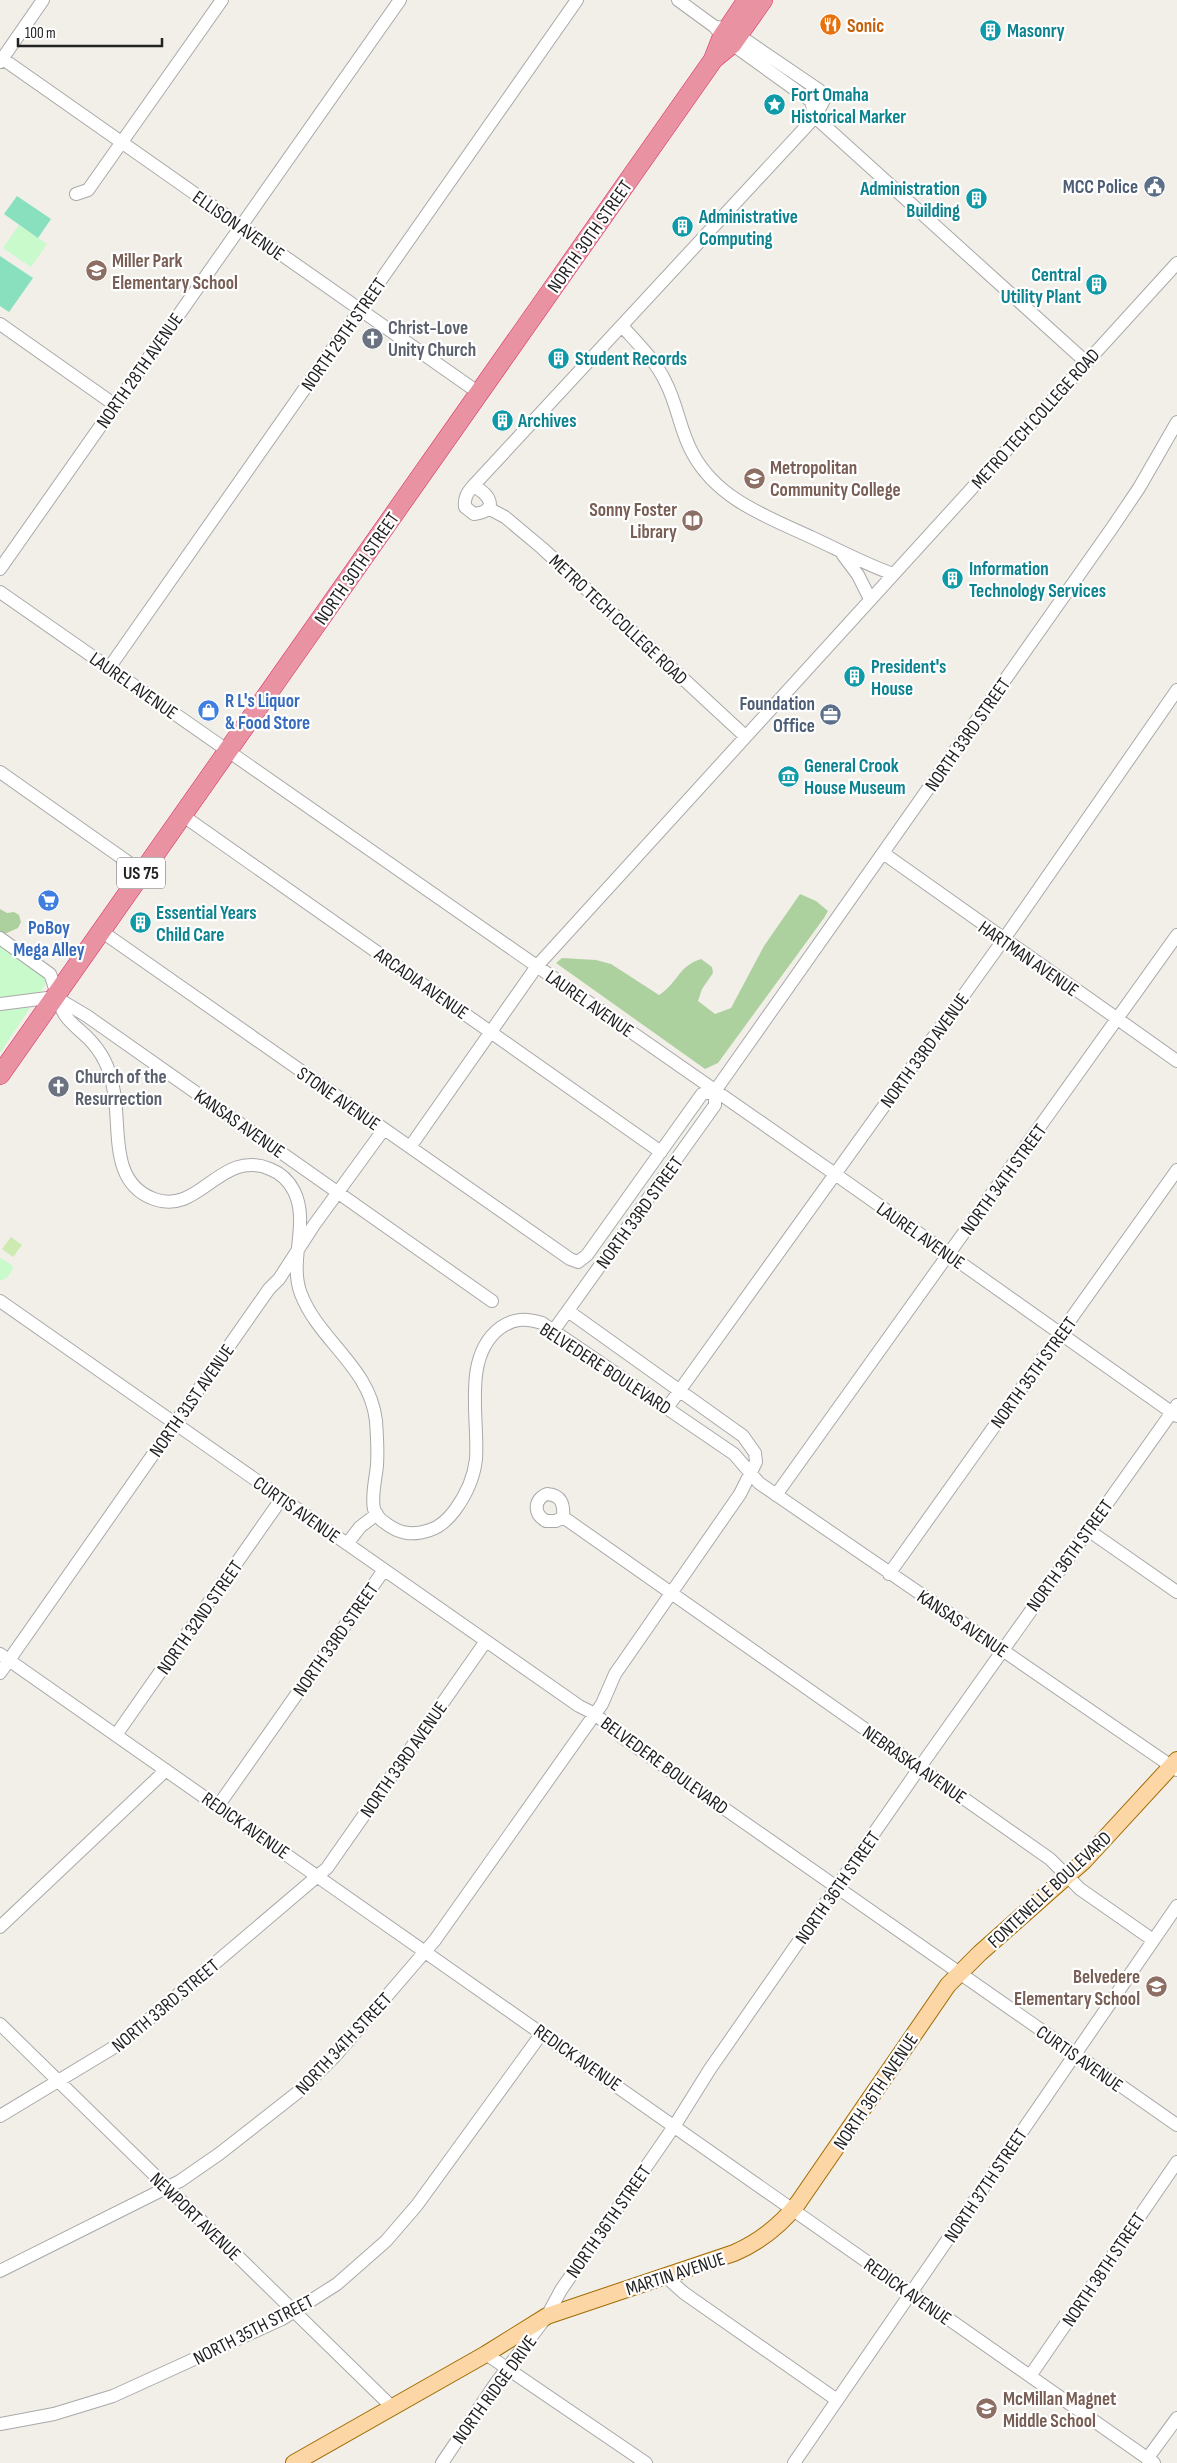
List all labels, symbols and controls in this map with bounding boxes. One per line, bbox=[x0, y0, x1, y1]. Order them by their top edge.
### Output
restaurant icon: Sonic bbox=[819, 13, 843, 37]
scale bar bbox=[18, 15, 161, 47]
place label: Sonic bbox=[847, 15, 884, 38]
building icon: Masonry bbox=[979, 18, 1003, 42]
place label: Masonry bbox=[1007, 20, 1065, 43]
text: 100 m bbox=[25, 24, 56, 43]
place label: Fort Omaha Historical Marker bbox=[791, 84, 906, 129]
place icon: Fort Omaha Historical Marker bbox=[763, 93, 787, 117]
public building icon: MCC Police bbox=[1142, 174, 1166, 198]
street label: NORTH 30TH STREET bbox=[543, 176, 638, 298]
place label: MCC Police bbox=[1063, 176, 1138, 199]
place label: Administration Building bbox=[859, 178, 960, 223]
street label: ELLISON AVENUE bbox=[188, 186, 288, 266]
building icon: Administration Building bbox=[964, 187, 988, 211]
place label: Administrative Computing bbox=[698, 206, 798, 251]
building icon: Administrative Computing bbox=[671, 215, 695, 239]
place label: Miller Park Elementary School bbox=[112, 250, 238, 295]
school or university icon: Miller Park Elementary School bbox=[84, 259, 108, 283]
place label: Central Utility Plant bbox=[1001, 264, 1081, 309]
building icon: Central Utility Plant bbox=[1085, 273, 1109, 297]
street label: NORTH 29TH STREET bbox=[297, 274, 392, 396]
street label: NORTH 28TH AVENUE bbox=[92, 309, 188, 433]
place label: Christ-Love Unity Church bbox=[388, 317, 476, 362]
church icon: Christ-Love Unity Church bbox=[360, 326, 384, 350]
street label: METRO TECH COLLEGE ROAD bbox=[967, 344, 1105, 494]
building icon: Student Records bbox=[547, 346, 571, 370]
place label: Student Records bbox=[575, 348, 687, 371]
building icon: Archives bbox=[490, 408, 514, 432]
place label: Archives bbox=[517, 410, 576, 433]
place label: Metropolitan Community College bbox=[770, 457, 901, 502]
school or university icon: Metropolitan Community College bbox=[742, 466, 766, 490]
place label: Sonny Foster Library bbox=[589, 499, 677, 544]
street label: NORTH 30TH STREET bbox=[310, 508, 405, 630]
library icon: Sonny Foster Library bbox=[681, 508, 705, 532]
street label: METRO TECH COLLEGE ROAD bbox=[544, 550, 692, 690]
place label: Information Technology Services bbox=[969, 558, 1106, 603]
building icon: Information Technology Services bbox=[941, 567, 965, 591]
street label: LAUREL AVENUE bbox=[85, 648, 182, 725]
place label: President's House bbox=[871, 656, 946, 701]
building icon: President's House bbox=[843, 665, 867, 689]
street label: NORTH 33RD STREET bbox=[921, 674, 1016, 796]
place label: R L's Liquor & Food Store bbox=[225, 690, 310, 735]
place label: Foundation Office bbox=[740, 693, 815, 738]
shop icon: R L's Liquor & Food Store bbox=[197, 699, 221, 723]
office icon: Foundation Office bbox=[819, 702, 843, 726]
place label: General Crook House Museum bbox=[804, 755, 906, 800]
museum icon: General Crook House Museum bbox=[776, 764, 800, 788]
road number: US 75 bbox=[117, 858, 165, 888]
supermarket icon: PoBoy Mega Alley bbox=[37, 889, 61, 913]
place label: Essential Years Child Care bbox=[156, 902, 257, 947]
building icon: Essential Years Child Care bbox=[128, 911, 152, 935]
street label: HARTMAN AVENUE bbox=[974, 916, 1083, 1002]
place label: PoBoy Mega Alley bbox=[13, 917, 85, 962]
street label: ARCADIA AVENUE bbox=[369, 943, 473, 1025]
street label: LAUREL AVENUE bbox=[541, 966, 638, 1043]
street label: NORTH 33RD AVENUE bbox=[876, 989, 974, 1113]
street label: STONE AVENUE bbox=[292, 1062, 384, 1136]
place label: Church of the Resurrection bbox=[75, 1066, 167, 1111]
church icon: Church of the Resurrection bbox=[47, 1075, 71, 1099]
street label: KANSAS AVENUE bbox=[190, 1085, 289, 1164]
street label: NORTH 34TH STREET bbox=[956, 1120, 1052, 1240]
street label: NORTH 33RD STREET bbox=[592, 1152, 689, 1273]
street label: LAUREL AVENUE bbox=[872, 1198, 969, 1275]
street label: NORTH 35TH STREET bbox=[986, 1313, 1082, 1433]
street label: BELVEDERE BOULEVARD bbox=[535, 1318, 675, 1420]
street label: NORTH 31ST AVENUE bbox=[145, 1340, 240, 1462]
street label: CURTIS AVENUE bbox=[248, 1472, 344, 1549]
street label: NORTH 36TH STREET bbox=[1022, 1495, 1119, 1616]
street label: NORTH 32ND STREET bbox=[152, 1556, 248, 1679]
street label: NORTH 33RD STREET bbox=[289, 1579, 384, 1701]
street label: KANSAS AVENUE bbox=[912, 1585, 1012, 1663]
street label: NORTH 33RD AVENUE bbox=[356, 1698, 453, 1822]
street label: BELVEDERE BOULEVARD bbox=[596, 1712, 732, 1820]
street label: NEBRASKA AVENUE bbox=[858, 1721, 971, 1810]
street label: REDICK AVENUE bbox=[197, 1788, 293, 1865]
street label: NORTH 36TH STREET bbox=[791, 1827, 886, 1949]
street label: FONTENELLE BOULEVARD bbox=[983, 1827, 1117, 1953]
street label: NORTH 33RD STREET bbox=[108, 1954, 224, 2058]
place label: Belvedere Elementary School bbox=[1014, 1966, 1140, 2011]
school or university icon: Belvedere Elementary School bbox=[1144, 1975, 1168, 1999]
street label: NORTH 34TH STREET bbox=[291, 1988, 397, 2100]
street label: REDICK AVENUE bbox=[529, 2020, 625, 2097]
street label: CURTIS AVENUE bbox=[1031, 2021, 1127, 2098]
street label: NORTH 36TH AVENUE bbox=[829, 2029, 924, 2154]
street label: NORTH 37TH STREET bbox=[940, 2124, 1033, 2247]
street label: NORTH 36TH STREET bbox=[562, 2161, 657, 2283]
street label: NEWPORT AVENUE bbox=[145, 2168, 245, 2266]
street label: NORTH 38TH STREET bbox=[1058, 2208, 1151, 2331]
street label: MARTIN AVENUE bbox=[623, 2248, 728, 2301]
street label: REDICK AVENUE bbox=[859, 2254, 955, 2331]
street label: NORTH 35TH STREET bbox=[190, 2290, 318, 2371]
street label: NORTH RIDGE DRIVE bbox=[448, 2331, 542, 2449]
place label: McMillan Magnet Middle School bbox=[1003, 2388, 1116, 2433]
school or university icon: McMillan Magnet Middle School bbox=[975, 2397, 999, 2421]

